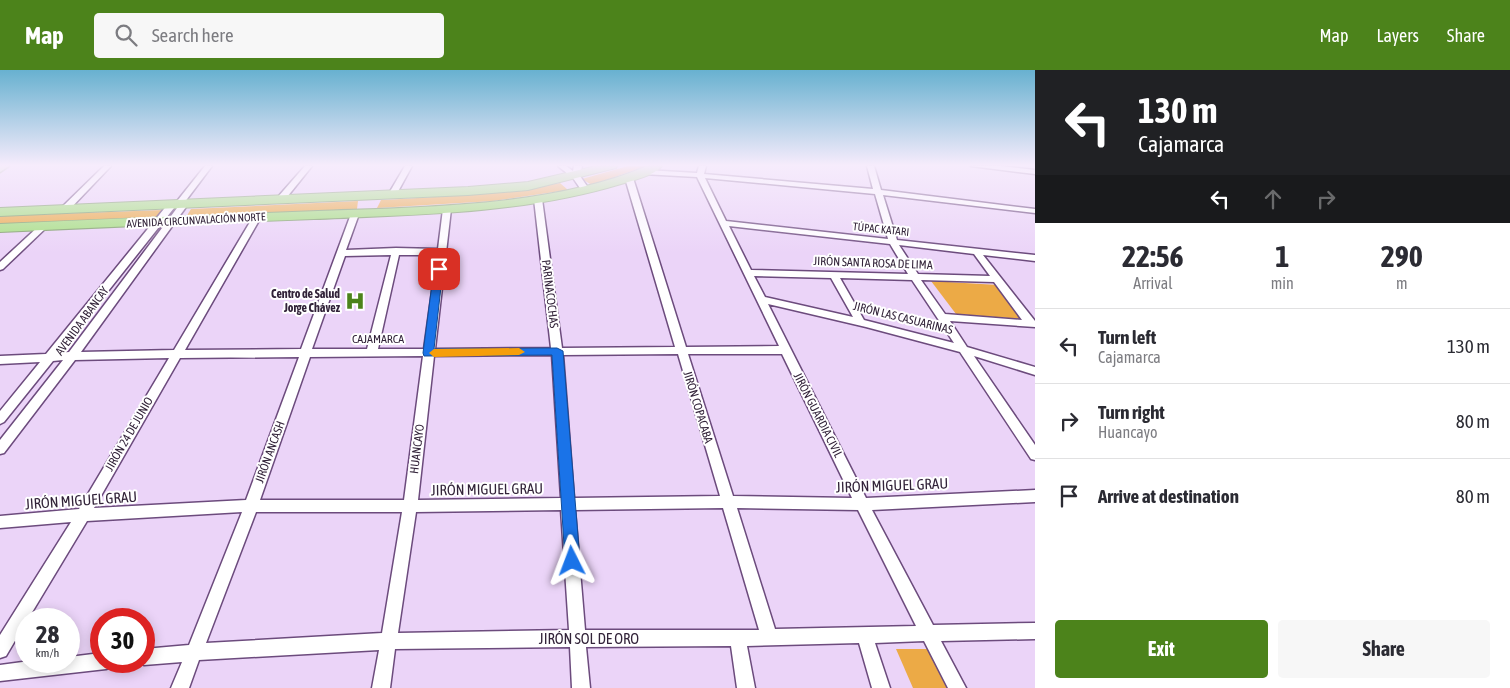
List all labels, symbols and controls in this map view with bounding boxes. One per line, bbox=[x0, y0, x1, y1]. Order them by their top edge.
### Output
search box bbox=[94, 13, 444, 58]
icon: search bbox=[112, 21, 140, 49]
text: Map bbox=[25, 22, 64, 49]
text: Search here bbox=[152, 24, 234, 46]
text: Map bbox=[1319, 25, 1348, 46]
text: Layers bbox=[1376, 25, 1419, 46]
text: Share bbox=[1447, 25, 1485, 46]
icon: left bbox=[1055, 90, 1120, 155]
text: 130 m bbox=[1138, 90, 1217, 130]
text: Cajamarca bbox=[1138, 131, 1224, 157]
icon: left bbox=[1206, 185, 1234, 213]
icon: ahead bbox=[1259, 185, 1287, 213]
icon: right bbox=[1312, 185, 1340, 213]
street label: AVENIDA CIRCUNVALACIÓN NORTE bbox=[126, 210, 266, 230]
street label: TÚPAC KATARI bbox=[852, 220, 910, 238]
text: 22:56 bbox=[1122, 239, 1184, 273]
text: 1 bbox=[1275, 239, 1289, 273]
text: 290 bbox=[1381, 239, 1423, 273]
pin bbox=[418, 248, 460, 290]
street label: JIRÓN SANTA ROSA DE LIMA bbox=[813, 254, 933, 272]
icon: arrive bbox=[425, 255, 453, 283]
street label: PARINACOCHAS bbox=[539, 259, 561, 329]
text: Arrival bbox=[1133, 274, 1172, 292]
text: min bbox=[1271, 274, 1294, 292]
text: m bbox=[1396, 274, 1408, 292]
street label: AVENIDA ABANCAY bbox=[52, 283, 112, 358]
place label: Centro de Salud Jorge Chávez bbox=[271, 287, 341, 315]
hospital icon: Centro de Salud Jorge Chávez bbox=[344, 290, 366, 312]
street label: JIRÓN LAS CASUARINAS bbox=[852, 299, 954, 337]
text: Turn left bbox=[1098, 326, 1156, 348]
street label: CAJAMARCA bbox=[352, 332, 404, 346]
icon: left bbox=[1055, 332, 1083, 360]
text: 130 m bbox=[1447, 335, 1490, 357]
text: Cajamarca bbox=[1098, 348, 1161, 366]
street label: JIRÓN COPACABA bbox=[680, 369, 716, 445]
street label: JIRÓN GUARDIA CIVIL bbox=[791, 370, 846, 460]
street label: JIRÓN 24 DE JUNIO bbox=[102, 395, 156, 473]
text: Turn right bbox=[1098, 401, 1165, 423]
icon: right bbox=[1055, 407, 1083, 435]
text: 80 m bbox=[1456, 410, 1490, 432]
street label: JIRÓN ANCASH bbox=[252, 419, 288, 485]
street label: HUANCAYO bbox=[407, 423, 427, 475]
text: Huancayo bbox=[1098, 423, 1158, 441]
street label: JIRÓN MIGUEL GRAU bbox=[836, 475, 948, 495]
street label: JIRÓN MIGUEL GRAU bbox=[431, 480, 543, 498]
icon: arrive bbox=[1055, 482, 1083, 510]
text: Arrive at destination bbox=[1098, 485, 1239, 507]
text: 80 m bbox=[1456, 485, 1490, 507]
street label: JIRÓN MIGUEL GRAU bbox=[24, 488, 138, 512]
position arrow bbox=[545, 534, 597, 586]
speed limit sign: 30 bbox=[90, 608, 155, 673]
text: 28 bbox=[36, 620, 59, 648]
button: Exit bbox=[1055, 620, 1268, 678]
button: Share bbox=[1278, 620, 1490, 678]
street label: JIRÓN SOL DE ORO bbox=[539, 630, 639, 647]
text: km/h bbox=[36, 646, 59, 660]

